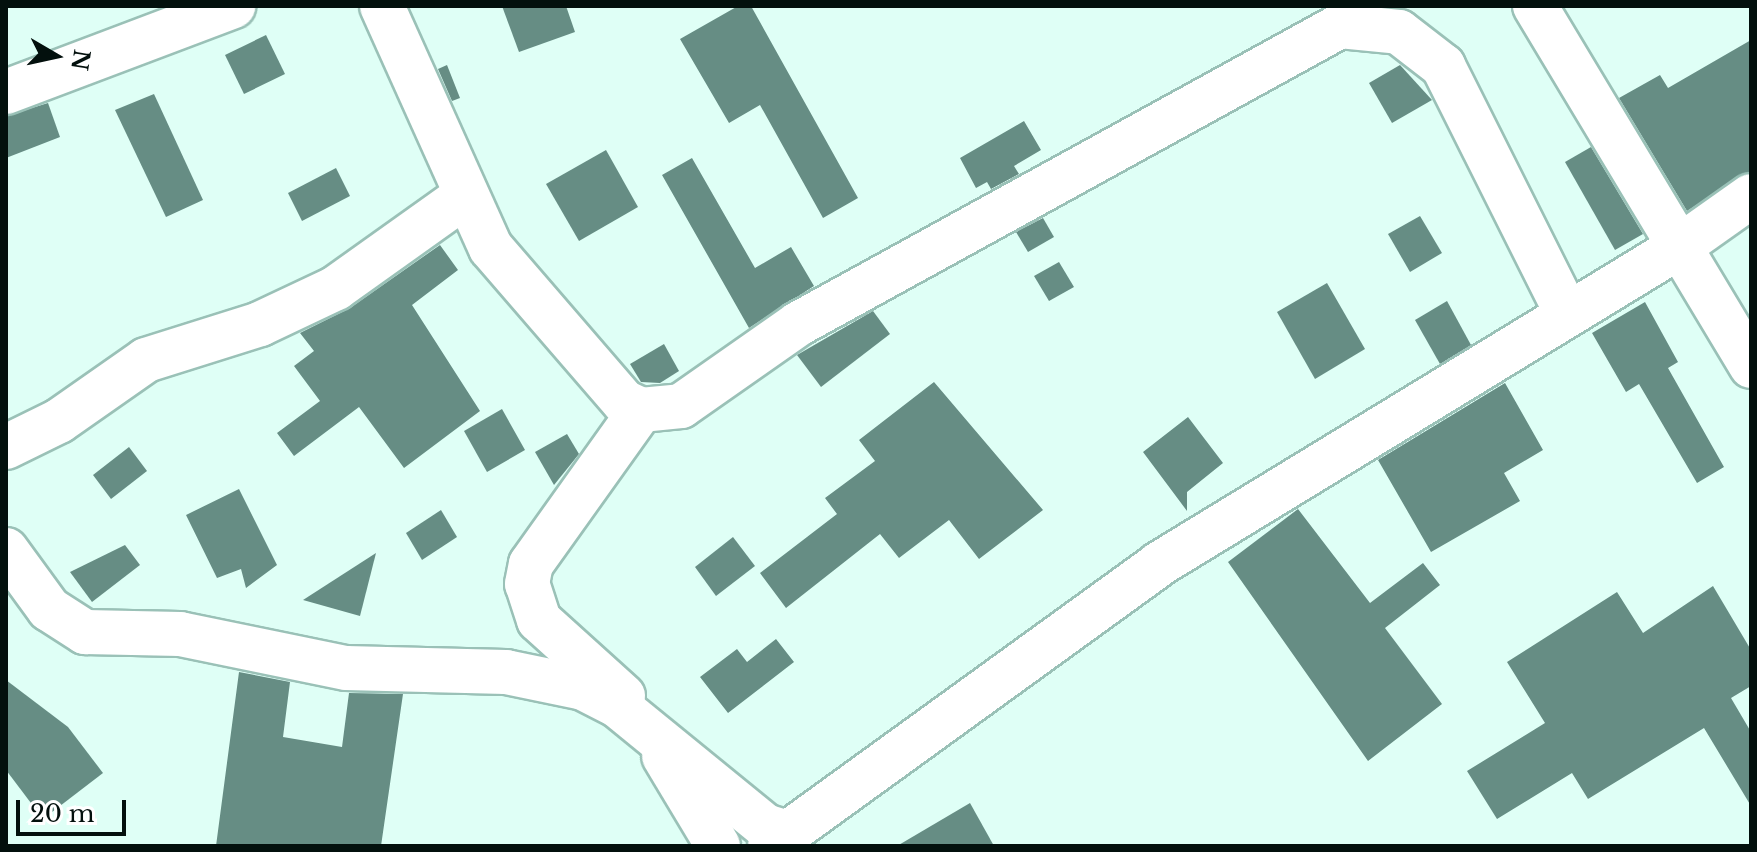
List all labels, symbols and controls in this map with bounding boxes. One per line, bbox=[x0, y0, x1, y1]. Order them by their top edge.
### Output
north arrow bbox=[16, 16, 96, 96]
text: N bbox=[65, 48, 95, 72]
scale bar bbox=[20, 784, 130, 834]
text: 20 m bbox=[30, 799, 95, 828]

